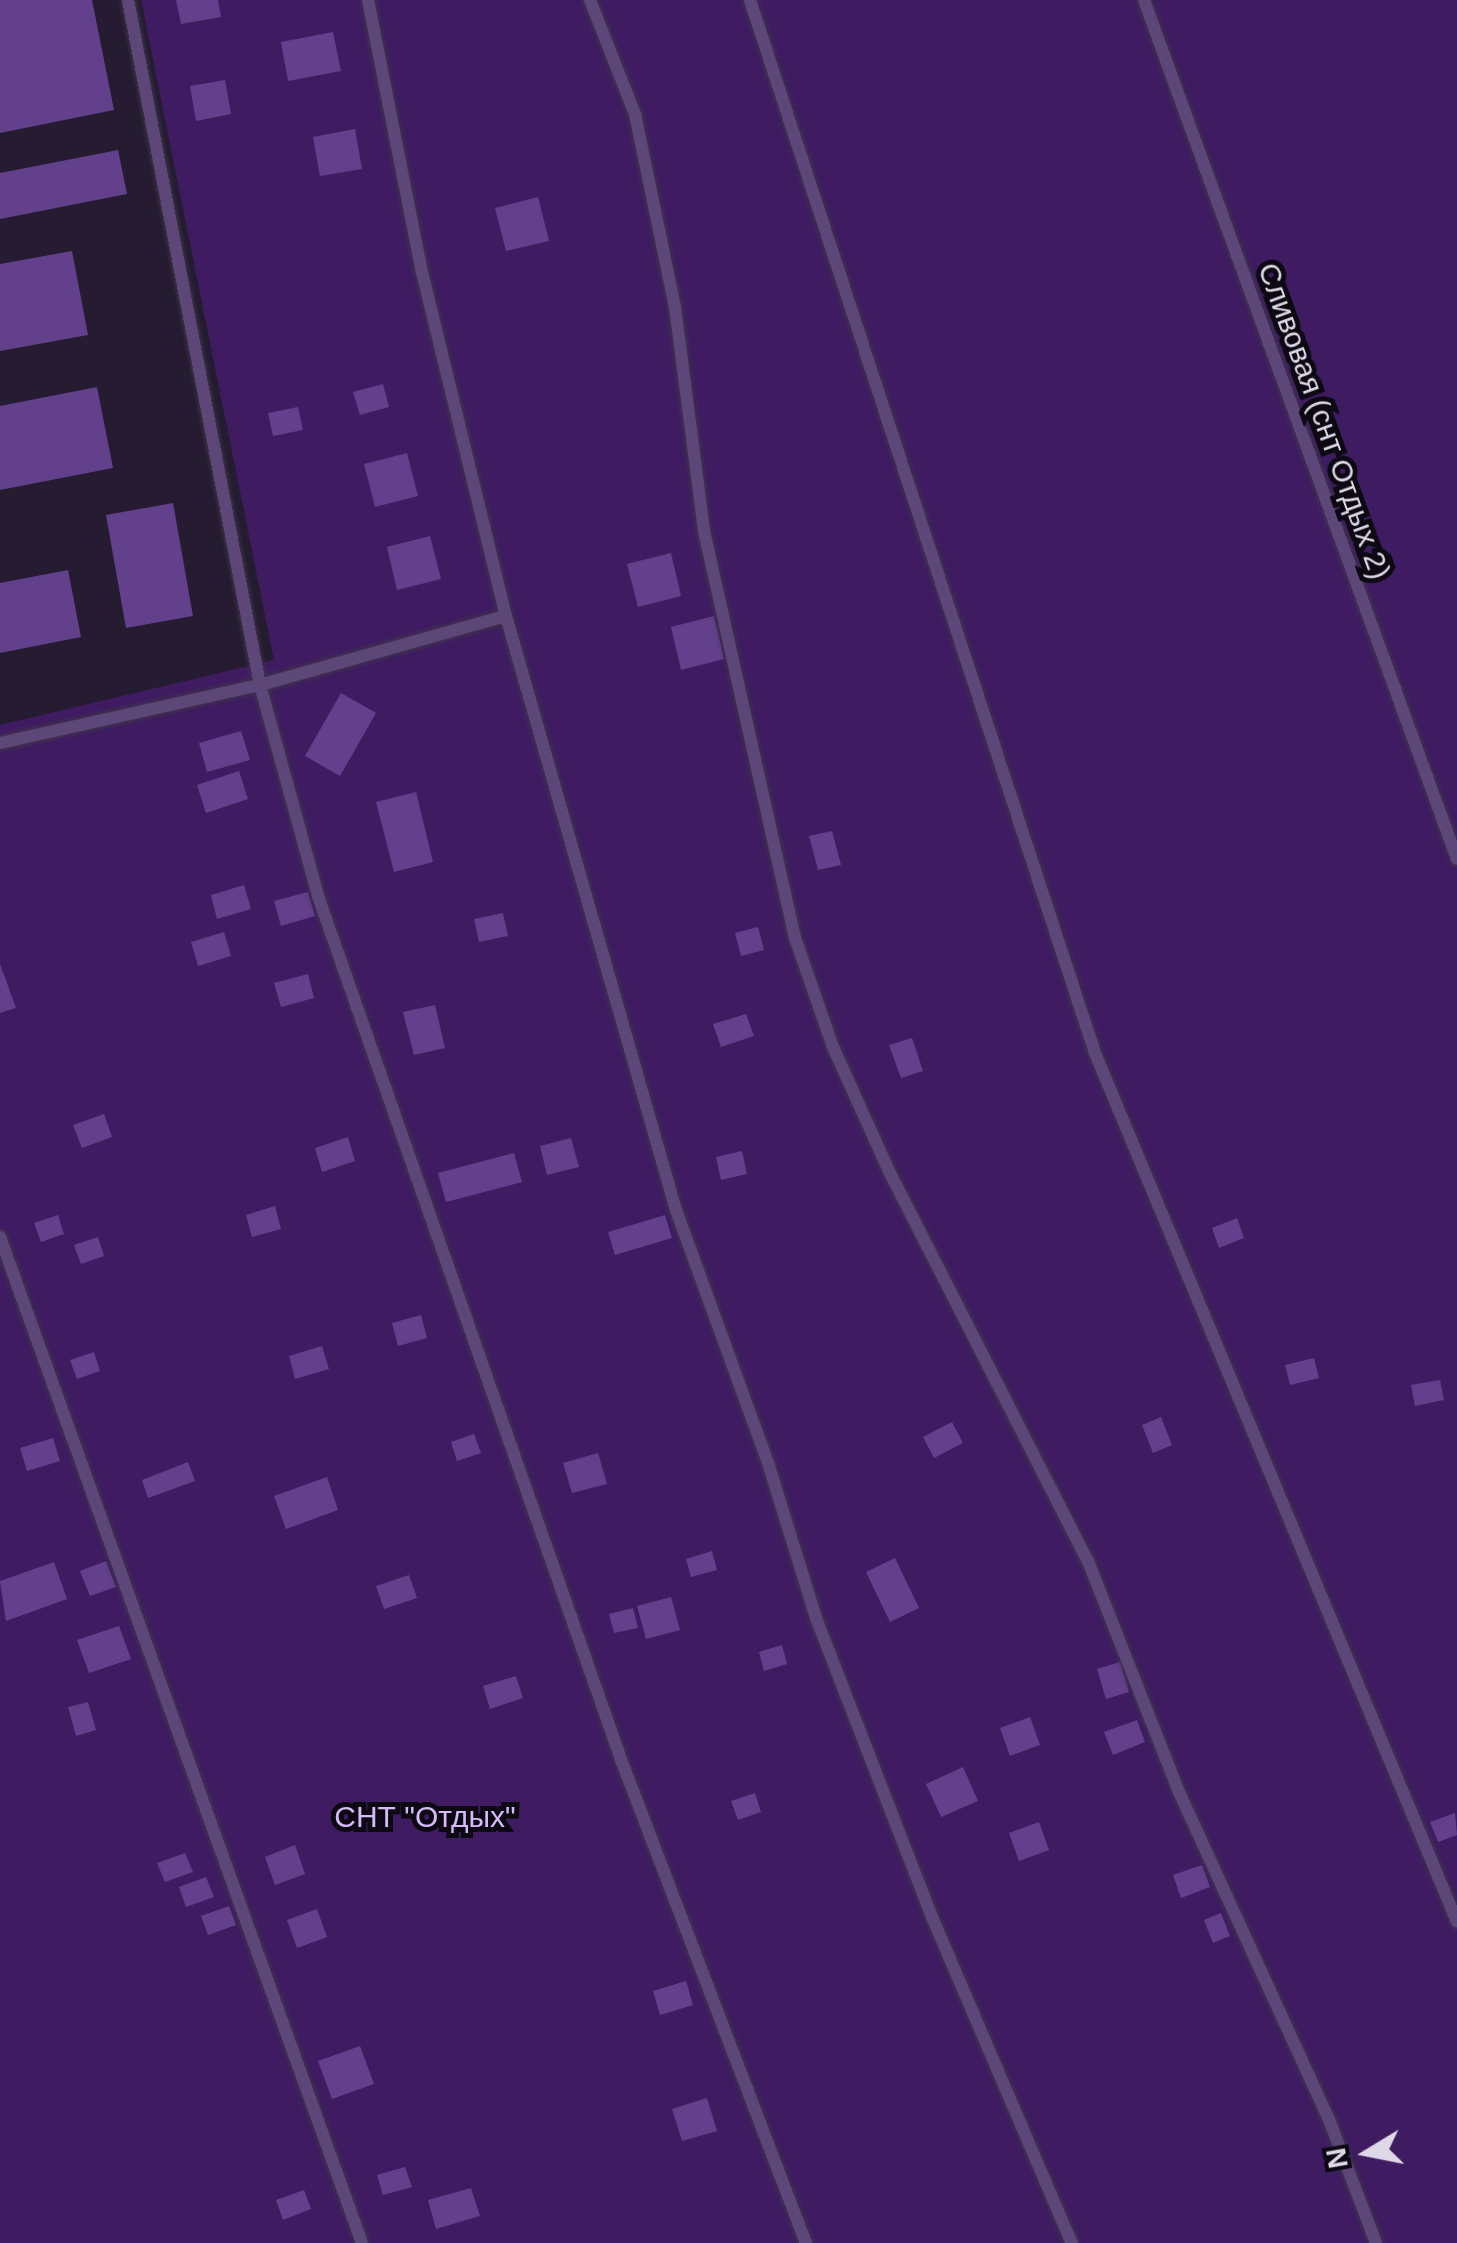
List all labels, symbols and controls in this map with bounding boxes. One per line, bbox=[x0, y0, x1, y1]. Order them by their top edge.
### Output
street label: Сливовая (снт Отдых 2) bbox=[1250, 258, 1398, 584]
park label: СНТ "Отдых" bbox=[334, 1799, 516, 1835]
north arrow bbox=[1317, 2103, 1417, 2203]
text: N bbox=[1320, 2146, 1354, 2171]

